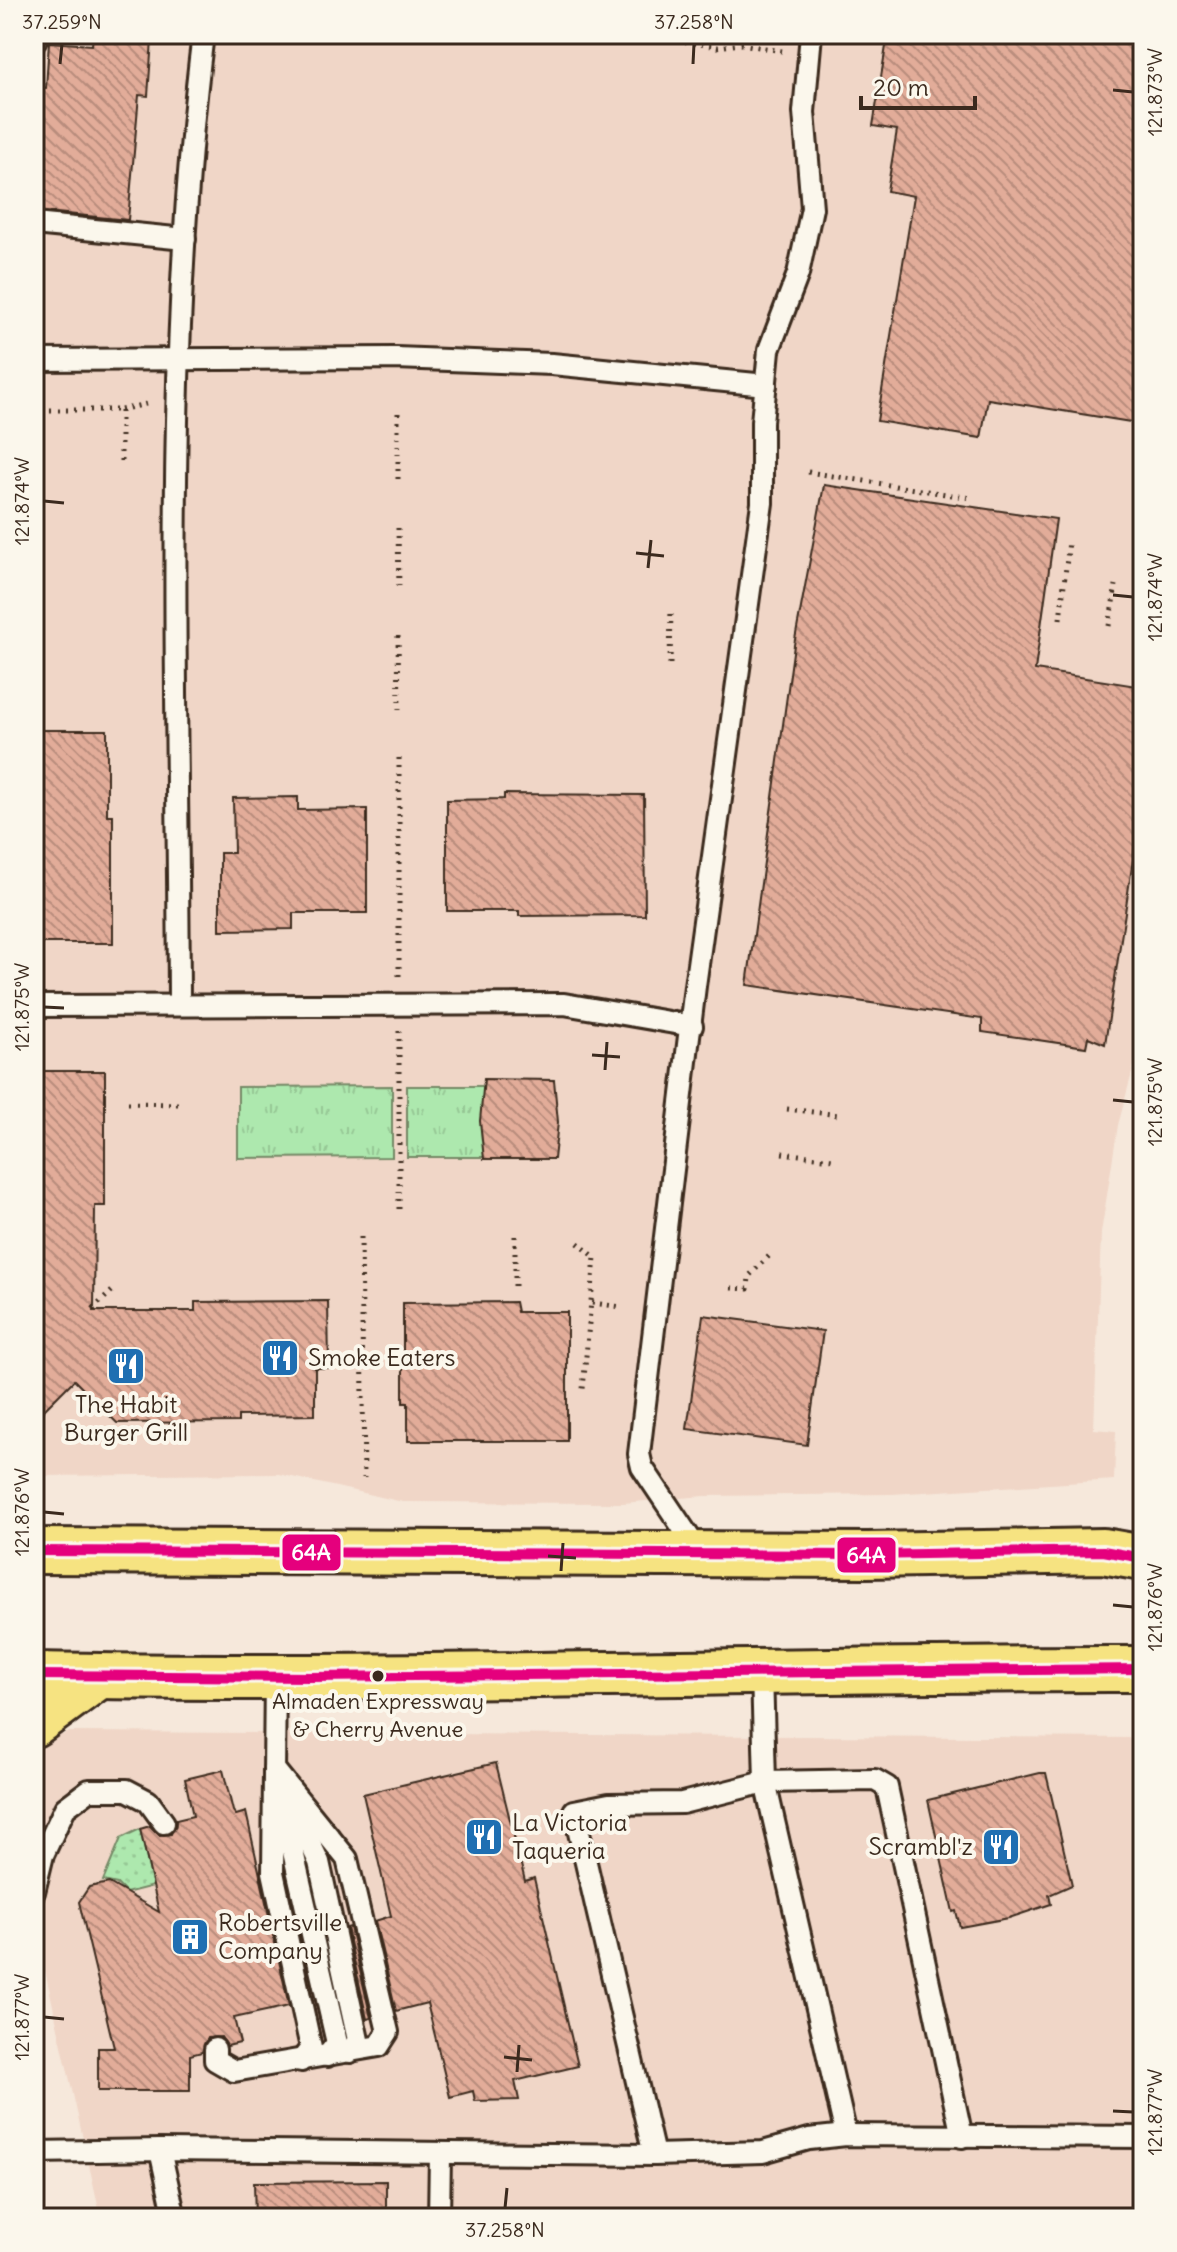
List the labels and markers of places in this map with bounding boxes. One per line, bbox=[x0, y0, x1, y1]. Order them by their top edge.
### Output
restaurant icon: Smoke Eaters bbox=[259, 1337, 301, 1379]
place label: Smoke Eaters bbox=[308, 1342, 456, 1372]
restaurant icon: The Habit Burger Grill bbox=[105, 1345, 147, 1387]
place label: The Habit Burger Grill bbox=[64, 1389, 188, 1447]
marker: Almaden Expressway & Cherry Avenue bbox=[370, 1668, 386, 1684]
place label: Almaden Expressway & Cherry Avenue bbox=[272, 1687, 484, 1743]
place label: La Victoria Taqueria bbox=[512, 1807, 627, 1865]
restaurant icon: La Victoria Taqueria bbox=[463, 1816, 505, 1858]
restaurant icon: Scrambl'z bbox=[980, 1826, 1022, 1868]
place label: Scrambl'z bbox=[869, 1831, 973, 1861]
place label: Robertsville Company bbox=[218, 1907, 342, 1965]
building icon: Robertsville Company bbox=[169, 1916, 211, 1958]

